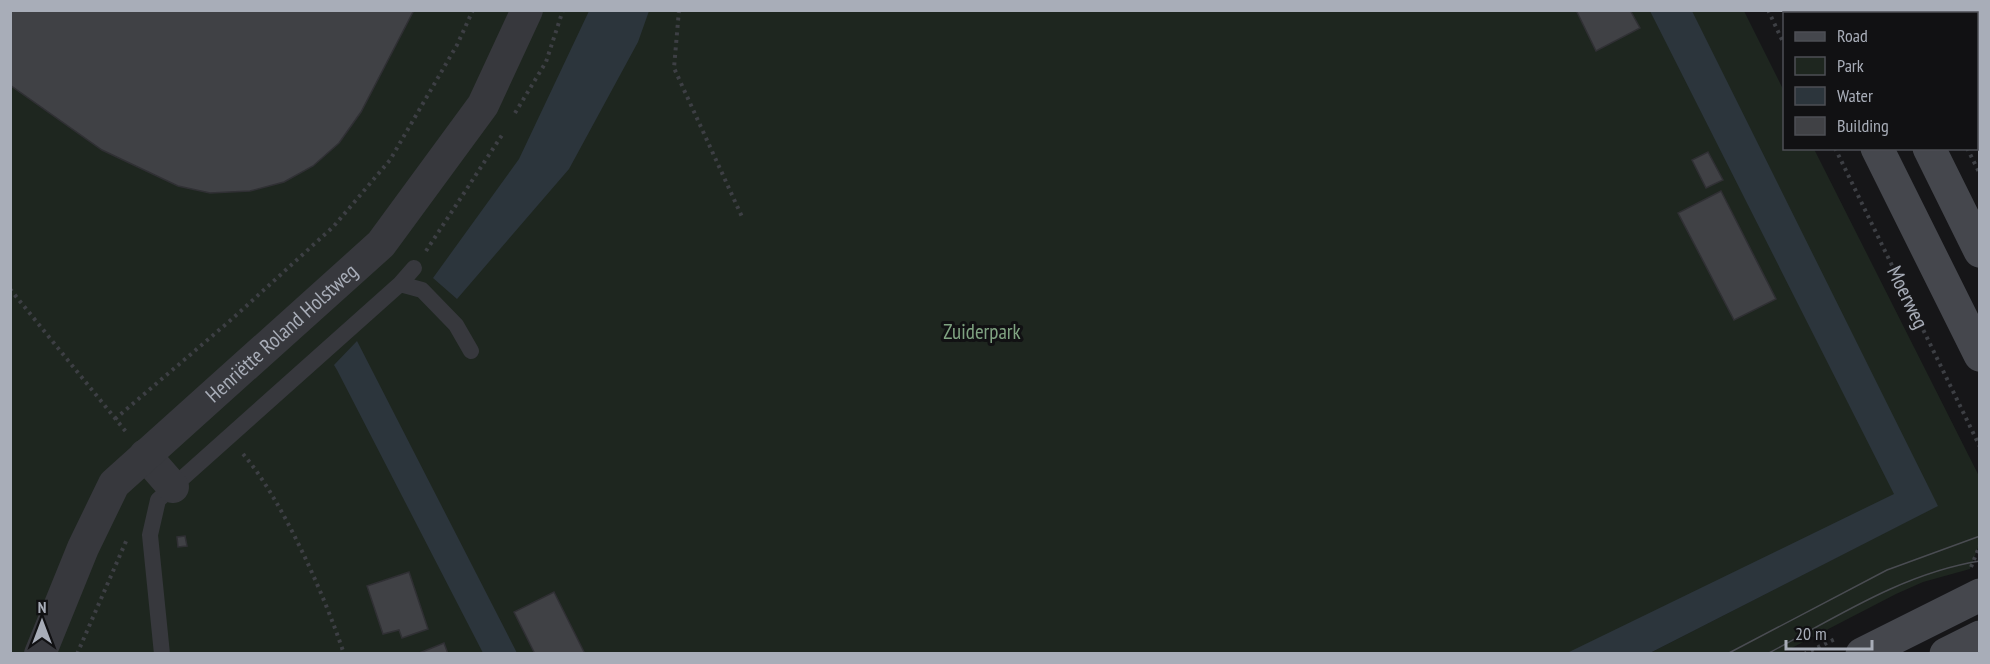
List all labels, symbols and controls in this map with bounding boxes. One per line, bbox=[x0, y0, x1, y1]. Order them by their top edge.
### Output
legend bbox=[1783, 12, 1978, 150]
text: Road bbox=[1837, 24, 1868, 47]
text: Park bbox=[1837, 54, 1864, 77]
text: Water bbox=[1837, 84, 1873, 107]
text: Building bbox=[1837, 114, 1889, 137]
street label: Henriëtte Roland Holstweg bbox=[200, 258, 363, 408]
street label: Moerweg bbox=[1881, 261, 1935, 333]
park label: Zuiderpark bbox=[943, 318, 1021, 345]
north arrow bbox=[12, 592, 72, 652]
text: N bbox=[38, 597, 46, 617]
scale bar bbox=[1786, 613, 1872, 651]
text: 20 m bbox=[1795, 622, 1827, 645]

